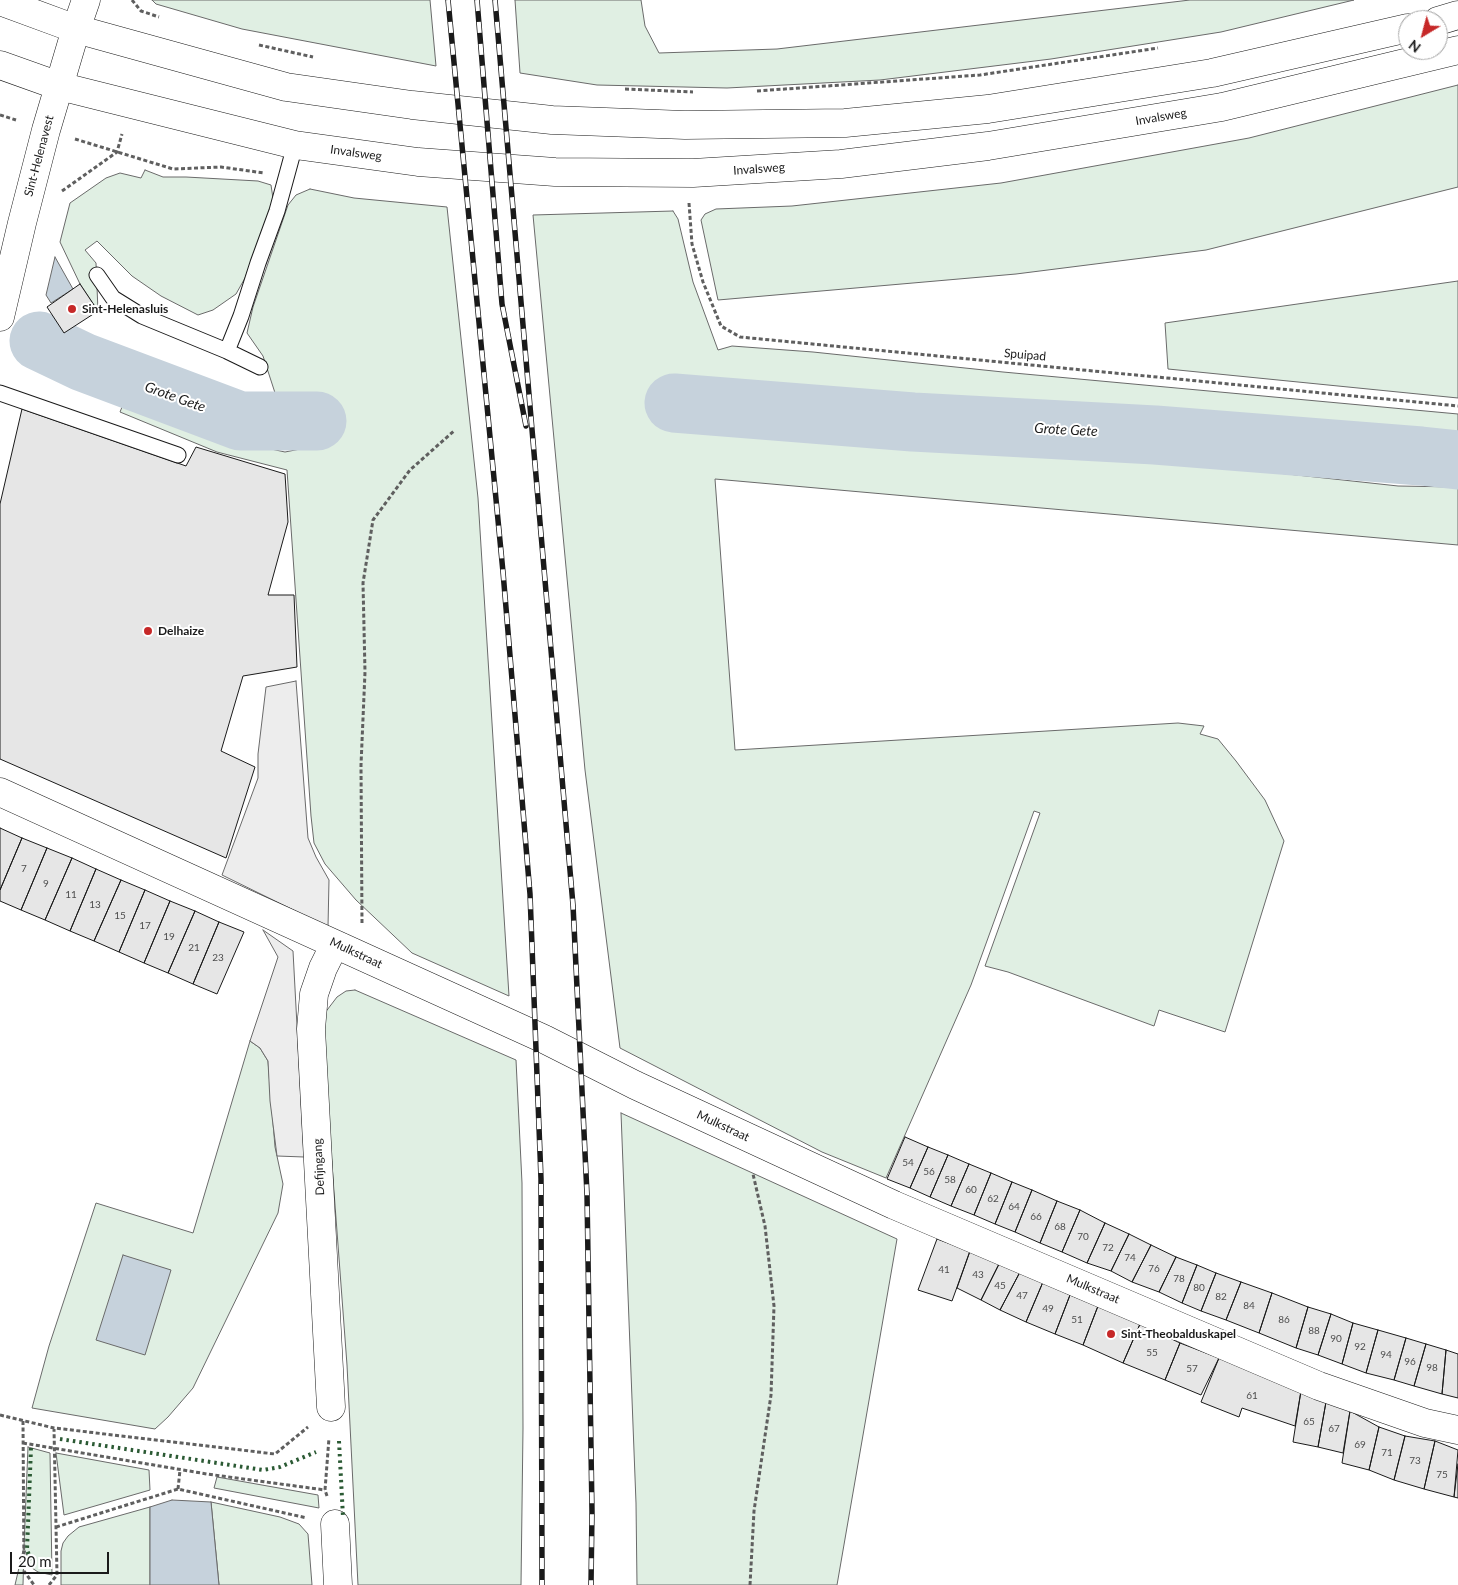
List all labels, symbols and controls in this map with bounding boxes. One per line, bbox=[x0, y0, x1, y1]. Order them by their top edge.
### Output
north arrow bbox=[1398, 10, 1448, 60]
text: N bbox=[1405, 37, 1424, 57]
street label: Invalsweg bbox=[1134, 105, 1188, 129]
street label: Sint-Helenavest bbox=[21, 114, 57, 198]
street label: Invalsweg bbox=[329, 142, 383, 164]
street label: Invalsweg bbox=[733, 160, 785, 178]
place label: Sint-Helenasluis bbox=[82, 302, 168, 316]
marker: Sint-Helenasluis bbox=[66, 303, 78, 315]
street label: Spuipad bbox=[1003, 346, 1047, 364]
water label: Grote Gete bbox=[142, 378, 208, 416]
water label: Grote Gete bbox=[1034, 420, 1098, 440]
place label: Delhaize bbox=[158, 624, 204, 638]
marker: Delhaize bbox=[142, 625, 154, 637]
house number: 7 bbox=[21, 863, 27, 875]
house number: 9 bbox=[43, 878, 49, 890]
house number: 11 bbox=[65, 889, 77, 901]
house number: 13 bbox=[89, 899, 101, 911]
house number: 15 bbox=[114, 910, 126, 922]
house number: 17 bbox=[139, 920, 151, 932]
house number: 19 bbox=[163, 931, 175, 943]
street label: Mulkstraat bbox=[327, 935, 385, 971]
house number: 21 bbox=[188, 942, 200, 954]
house number: 23 bbox=[212, 952, 224, 964]
street label: Mulkstraat bbox=[694, 1108, 752, 1144]
street label: Defijngang bbox=[310, 1138, 328, 1196]
house number: 54 bbox=[902, 1157, 914, 1169]
house number: 56 bbox=[923, 1166, 935, 1178]
house number: 58 bbox=[944, 1174, 956, 1186]
house number: 60 bbox=[965, 1184, 977, 1196]
house number: 62 bbox=[987, 1193, 999, 1205]
house number: 64 bbox=[1008, 1201, 1020, 1213]
house number: 66 bbox=[1030, 1211, 1042, 1223]
house number: 68 bbox=[1054, 1221, 1066, 1233]
house number: 70 bbox=[1077, 1231, 1089, 1243]
house number: 72 bbox=[1102, 1242, 1114, 1254]
house number: 74 bbox=[1124, 1252, 1136, 1264]
house number: 76 bbox=[1148, 1263, 1160, 1275]
house number: 41 bbox=[938, 1264, 950, 1276]
house number: 43 bbox=[972, 1269, 984, 1281]
street label: Mulkstraat bbox=[1064, 1271, 1122, 1307]
house number: 78 bbox=[1173, 1273, 1185, 1285]
house number: 45 bbox=[994, 1280, 1006, 1292]
house number: 80 bbox=[1193, 1282, 1205, 1294]
house number: 47 bbox=[1016, 1290, 1028, 1302]
house number: 82 bbox=[1215, 1291, 1227, 1303]
house number: 84 bbox=[1243, 1300, 1255, 1312]
house number: 49 bbox=[1042, 1303, 1054, 1315]
house number: 51 bbox=[1071, 1314, 1083, 1326]
house number: 86 bbox=[1278, 1314, 1290, 1326]
house number: 88 bbox=[1308, 1325, 1320, 1337]
place label: Sint-Theobalduskapel bbox=[1121, 1327, 1236, 1341]
marker: Sint-Theobalduskapel bbox=[1105, 1328, 1117, 1340]
house number: 90 bbox=[1330, 1333, 1342, 1345]
house number: 92 bbox=[1354, 1341, 1366, 1353]
house number: 55 bbox=[1146, 1347, 1158, 1359]
house number: 94 bbox=[1380, 1349, 1392, 1361]
house number: 96 bbox=[1404, 1356, 1416, 1368]
house number: 98 bbox=[1426, 1362, 1438, 1374]
house number: 57 bbox=[1186, 1363, 1198, 1375]
house number: 61 bbox=[1246, 1390, 1258, 1402]
house number: 65 bbox=[1303, 1416, 1315, 1428]
house number: 67 bbox=[1328, 1423, 1340, 1435]
house number: 69 bbox=[1354, 1439, 1366, 1451]
house number: 71 bbox=[1381, 1447, 1393, 1459]
house number: 73 bbox=[1409, 1455, 1421, 1467]
house number: 75 bbox=[1436, 1469, 1448, 1481]
scale bar bbox=[12, 1542, 111, 1574]
text: 20 m bbox=[18, 1552, 52, 1570]

